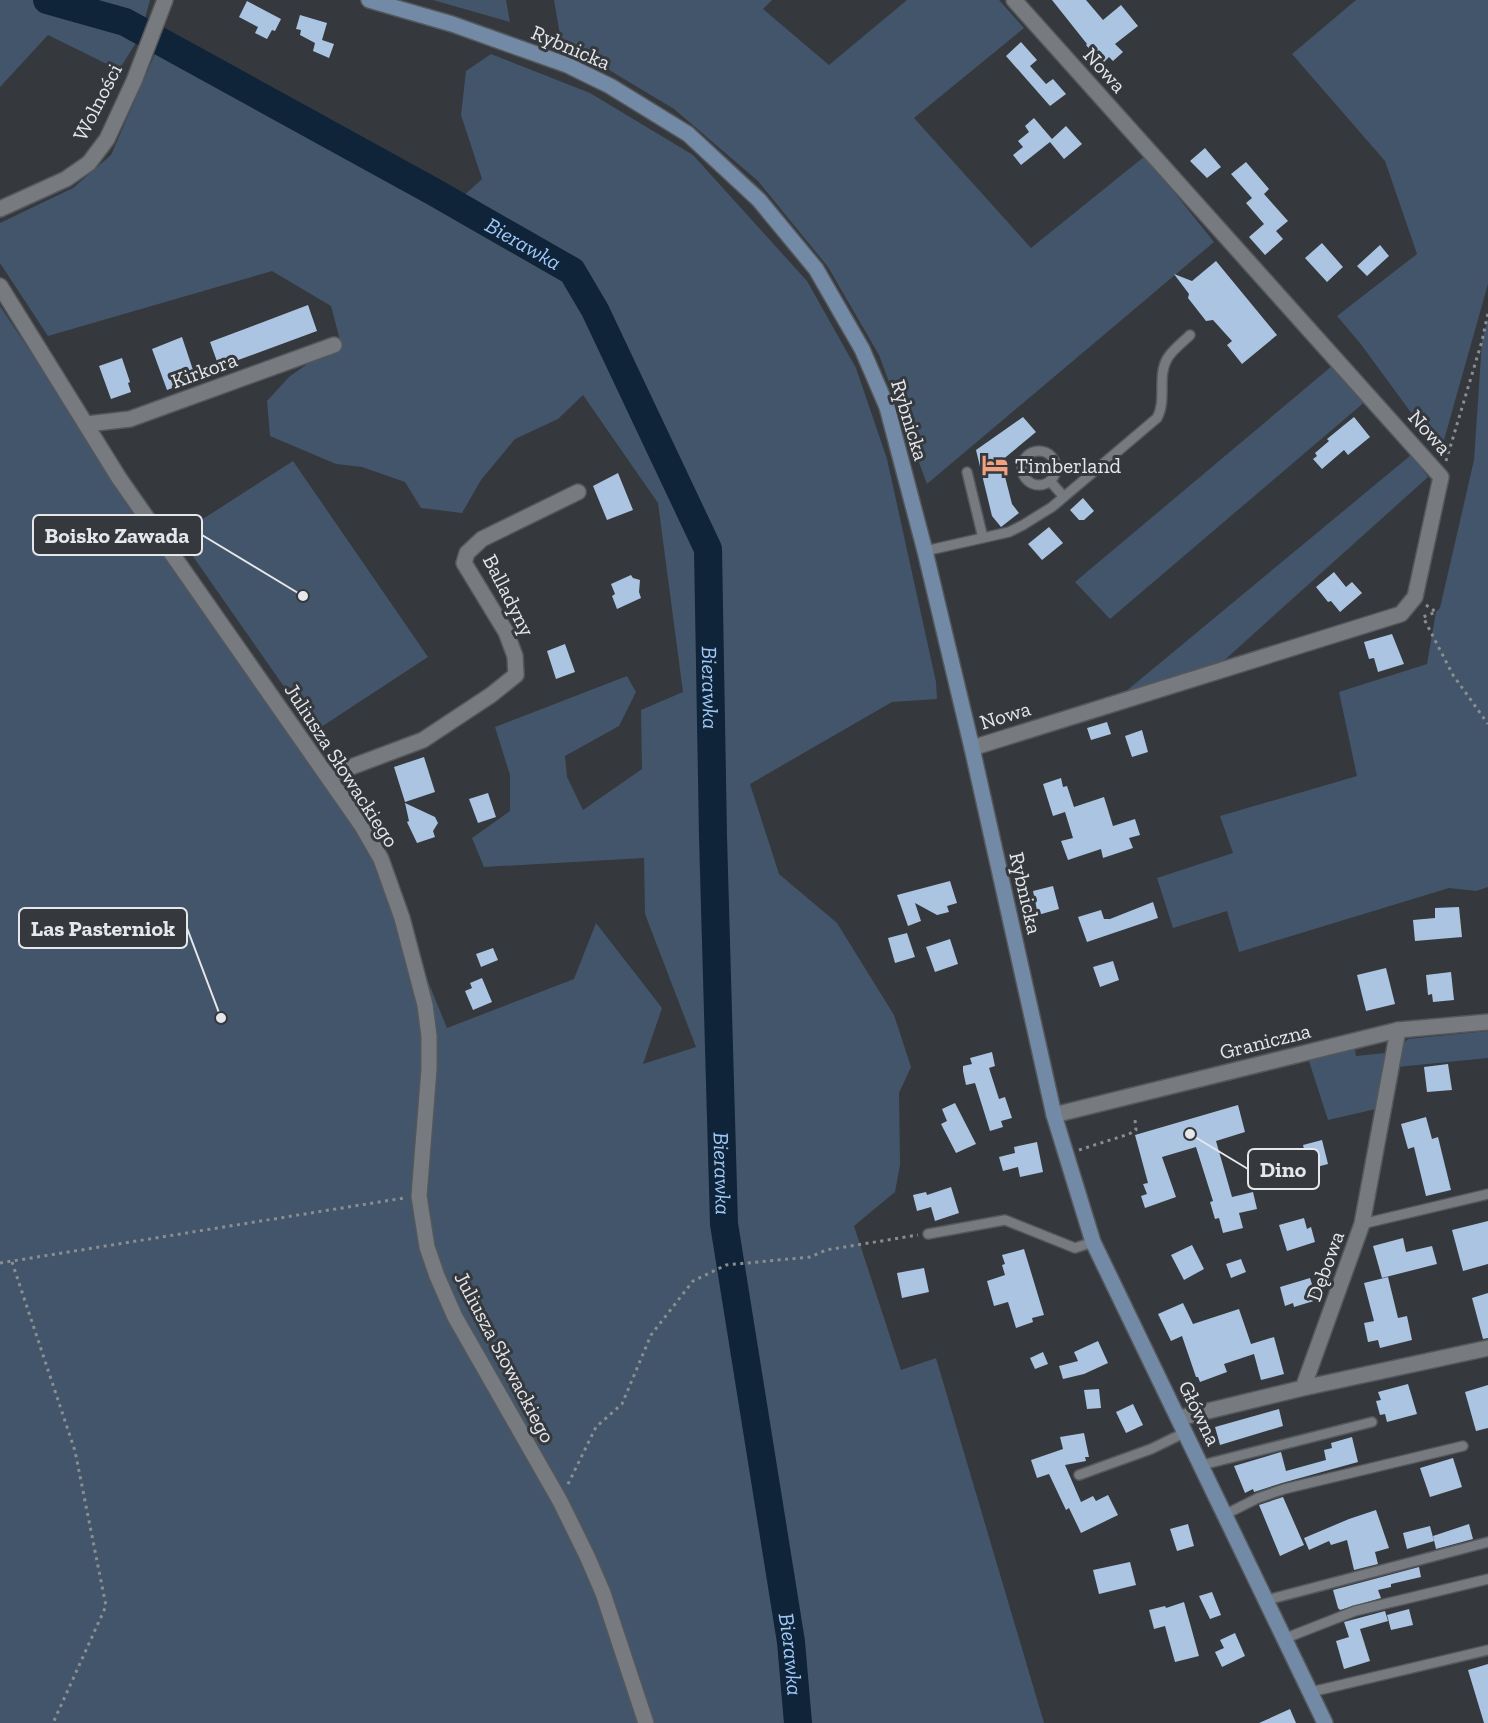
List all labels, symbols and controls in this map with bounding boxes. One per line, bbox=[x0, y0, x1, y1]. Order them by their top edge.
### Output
street label: Rybnicka bbox=[528, 19, 614, 75]
street label: Nowa bbox=[1078, 42, 1132, 98]
street label: Wolności bbox=[67, 59, 127, 144]
water label: Bierawka bbox=[481, 211, 566, 276]
street label: Kirkora bbox=[168, 347, 240, 393]
street label: Rybnicka bbox=[886, 377, 934, 463]
street label: Nowa bbox=[1403, 404, 1457, 460]
hotel icon: Timberland bbox=[980, 450, 1010, 480]
place label: Timberland bbox=[1015, 453, 1122, 478]
callout: Boisko Zawada bbox=[33, 515, 202, 555]
text: Boisko Zawada bbox=[45, 522, 189, 549]
street label: Balladyny bbox=[478, 550, 540, 640]
water label: Bierawka bbox=[696, 646, 725, 729]
street label: Juliusza Słowackiego bbox=[280, 678, 404, 852]
street label: Nowa bbox=[977, 695, 1033, 735]
street label: Rybnicka bbox=[1004, 850, 1048, 936]
callout: Las Pasterniok bbox=[19, 908, 187, 948]
text: Las Pasterniok bbox=[31, 915, 175, 942]
street label: Graniczna bbox=[1217, 1018, 1313, 1064]
water label: Bierawka bbox=[708, 1132, 737, 1215]
callout: Dino bbox=[1248, 1149, 1319, 1189]
text: Dino bbox=[1260, 1156, 1307, 1183]
street label: Dębowa bbox=[1301, 1228, 1349, 1304]
street label: Juliusza Słowackiego bbox=[449, 1267, 561, 1447]
street label: Główna bbox=[1174, 1376, 1226, 1450]
water label: Bierawka bbox=[773, 1611, 809, 1697]

